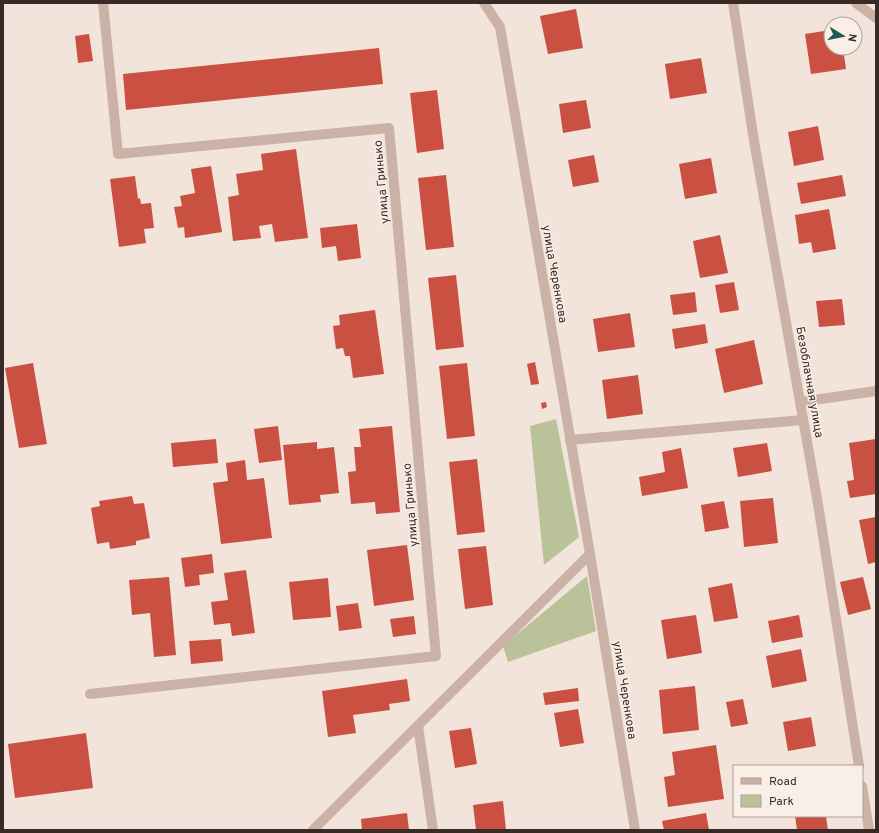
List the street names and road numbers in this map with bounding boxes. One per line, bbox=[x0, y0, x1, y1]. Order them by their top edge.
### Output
street label: улица Гринько bbox=[370, 139, 394, 224]
street label: улица Черенкова bbox=[538, 224, 571, 324]
street label: Безоблачная улица bbox=[791, 325, 827, 439]
street label: улица Гринько bbox=[399, 462, 423, 547]
street label: улица Черенкова bbox=[608, 640, 640, 740]

